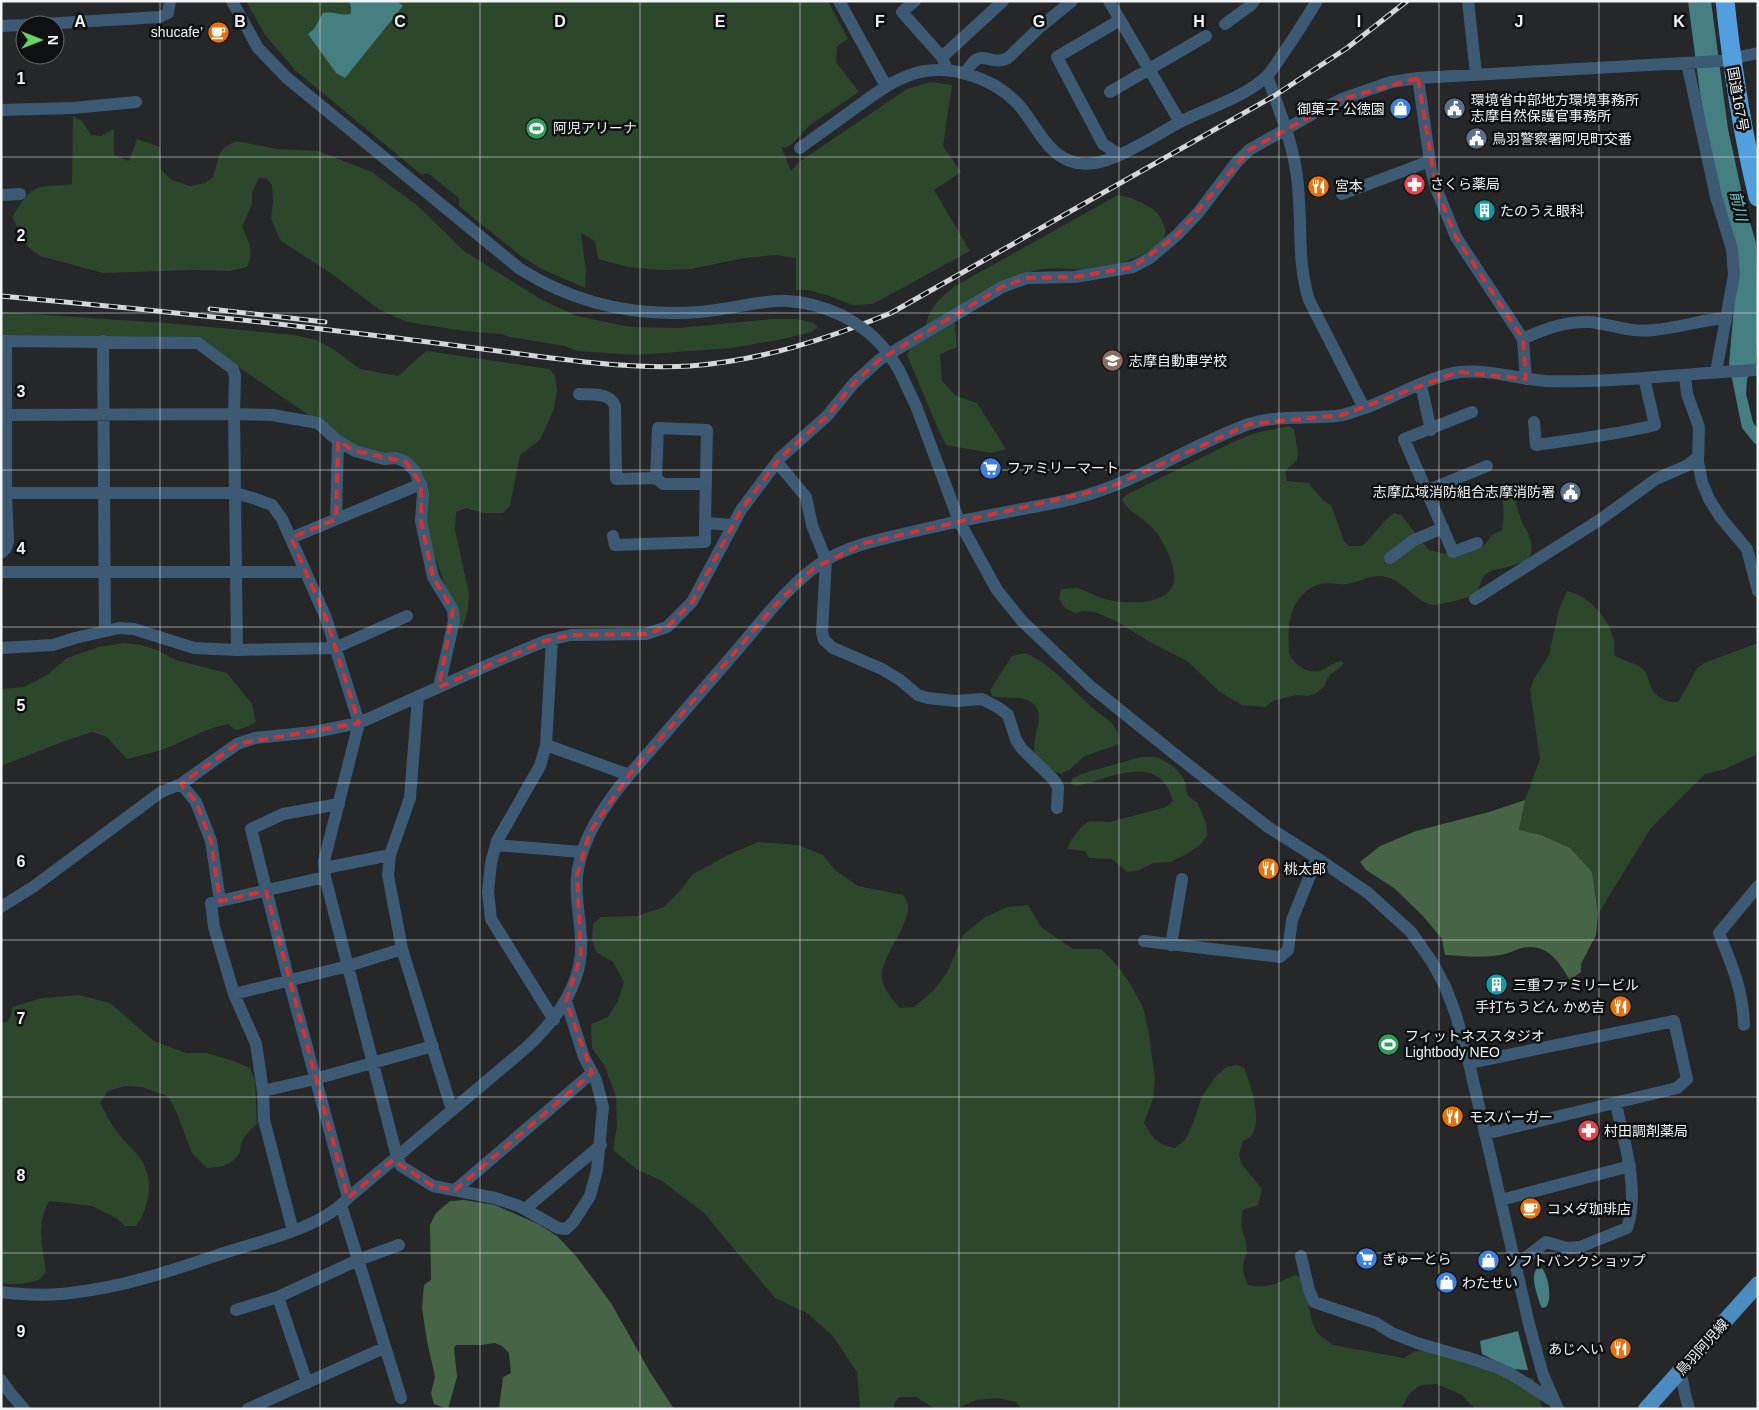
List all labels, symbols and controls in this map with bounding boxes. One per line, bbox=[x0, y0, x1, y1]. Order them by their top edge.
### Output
text: A bbox=[74, 13, 86, 30]
text: B bbox=[234, 13, 246, 30]
text: C bbox=[394, 13, 406, 30]
text: D bbox=[554, 13, 566, 30]
text: E bbox=[715, 13, 726, 30]
text: F bbox=[875, 13, 885, 30]
text: G bbox=[1033, 13, 1045, 30]
text: H bbox=[1193, 13, 1205, 30]
text: I bbox=[1357, 13, 1361, 30]
text: J bbox=[1515, 13, 1523, 30]
text: K bbox=[1673, 13, 1685, 30]
north arrow bbox=[15, 15, 65, 65]
cafe icon: shucafe’ bbox=[207, 20, 231, 44]
place label: shucafe’ bbox=[151, 24, 203, 40]
text: N bbox=[45, 35, 61, 45]
street label: 国道167号 bbox=[1724, 65, 1752, 133]
text: 1 bbox=[17, 70, 26, 87]
place label: 環境省中部地方環境事務所 志摩自然保護官事務所 bbox=[1471, 92, 1639, 124]
public building icon: 環境省中部地方環境事務所 志摩自然保護官事務所 bbox=[1443, 96, 1467, 120]
shop icon: 御菓子 公徳園 bbox=[1389, 97, 1413, 121]
place label: 御菓子 公徳園 bbox=[1297, 101, 1385, 117]
sports icon: 阿児アリーナ bbox=[525, 116, 549, 140]
place label: 阿児アリーナ bbox=[553, 120, 637, 136]
public building icon: 鳥羽警察署阿児町交番 bbox=[1464, 127, 1488, 151]
place label: 鳥羽警察署阿児町交番 bbox=[1492, 131, 1632, 147]
pharmacy icon: さくら薬局 bbox=[1402, 172, 1426, 196]
restaurant icon: 宮本 bbox=[1307, 174, 1331, 198]
place label: さくら薬局 bbox=[1430, 176, 1500, 192]
place label: 宮本 bbox=[1335, 178, 1363, 194]
water label: 前川 bbox=[1727, 189, 1751, 224]
building icon: たのうえ眼科 bbox=[1472, 199, 1496, 223]
place label: たのうえ眼科 bbox=[1500, 203, 1584, 219]
text: 2 bbox=[17, 227, 26, 244]
school or university icon: 志摩自動車学校 bbox=[1101, 349, 1125, 373]
place label: 志摩自動車学校 bbox=[1129, 353, 1227, 369]
text: 3 bbox=[17, 383, 26, 400]
supermarket icon: ファミリーマート bbox=[979, 456, 1003, 480]
place label: ファミリーマート bbox=[1007, 460, 1119, 476]
public building icon: 志摩広域消防組合志摩消防署 bbox=[1559, 480, 1583, 504]
place label: 志摩広域消防組合志摩消防署 bbox=[1373, 484, 1555, 500]
text: 4 bbox=[17, 540, 26, 557]
text: 5 bbox=[17, 697, 26, 714]
text: 6 bbox=[17, 853, 26, 870]
restaurant icon: 桃太郎 bbox=[1256, 857, 1280, 881]
place label: 桃太郎 bbox=[1284, 861, 1326, 877]
building icon: 三重ファミリービル bbox=[1485, 973, 1509, 997]
place label: 三重ファミリービル bbox=[1513, 977, 1639, 993]
restaurant icon: 手打ちうどん かめ吉 bbox=[1609, 995, 1633, 1019]
place label: 手打ちうどん かめ吉 bbox=[1475, 999, 1605, 1015]
text: 7 bbox=[17, 1010, 26, 1027]
place label: フィットネススタジオ Lightbody NEO bbox=[1405, 1028, 1545, 1060]
sports icon: フィットネススタジオ Lightbody NEO bbox=[1377, 1032, 1401, 1056]
restaurant icon: モスバーガー bbox=[1441, 1105, 1465, 1129]
place label: モスバーガー bbox=[1469, 1109, 1553, 1125]
pharmacy icon: 村田調剤薬局 bbox=[1576, 1119, 1600, 1143]
place label: 村田調剤薬局 bbox=[1604, 1123, 1688, 1139]
text: 8 bbox=[17, 1167, 26, 1184]
cafe icon: コメダ珈琲店 bbox=[1519, 1197, 1543, 1221]
place label: コメダ珈琲店 bbox=[1547, 1201, 1631, 1217]
supermarket icon: ぎゅーとら bbox=[1354, 1247, 1378, 1271]
shop icon: ソフトバンクショップ bbox=[1477, 1249, 1501, 1273]
place label: ぎゅーとら bbox=[1382, 1251, 1452, 1267]
place label: ソフトバンクショップ bbox=[1505, 1253, 1646, 1269]
shop icon: わたせい bbox=[1434, 1271, 1458, 1295]
place label: わたせい bbox=[1462, 1275, 1518, 1291]
street label: 鳥羽阿児線 bbox=[1673, 1316, 1731, 1378]
text: 9 bbox=[17, 1323, 26, 1340]
restaurant icon: あじへい bbox=[1608, 1337, 1632, 1361]
place label: あじへい bbox=[1548, 1341, 1604, 1357]

